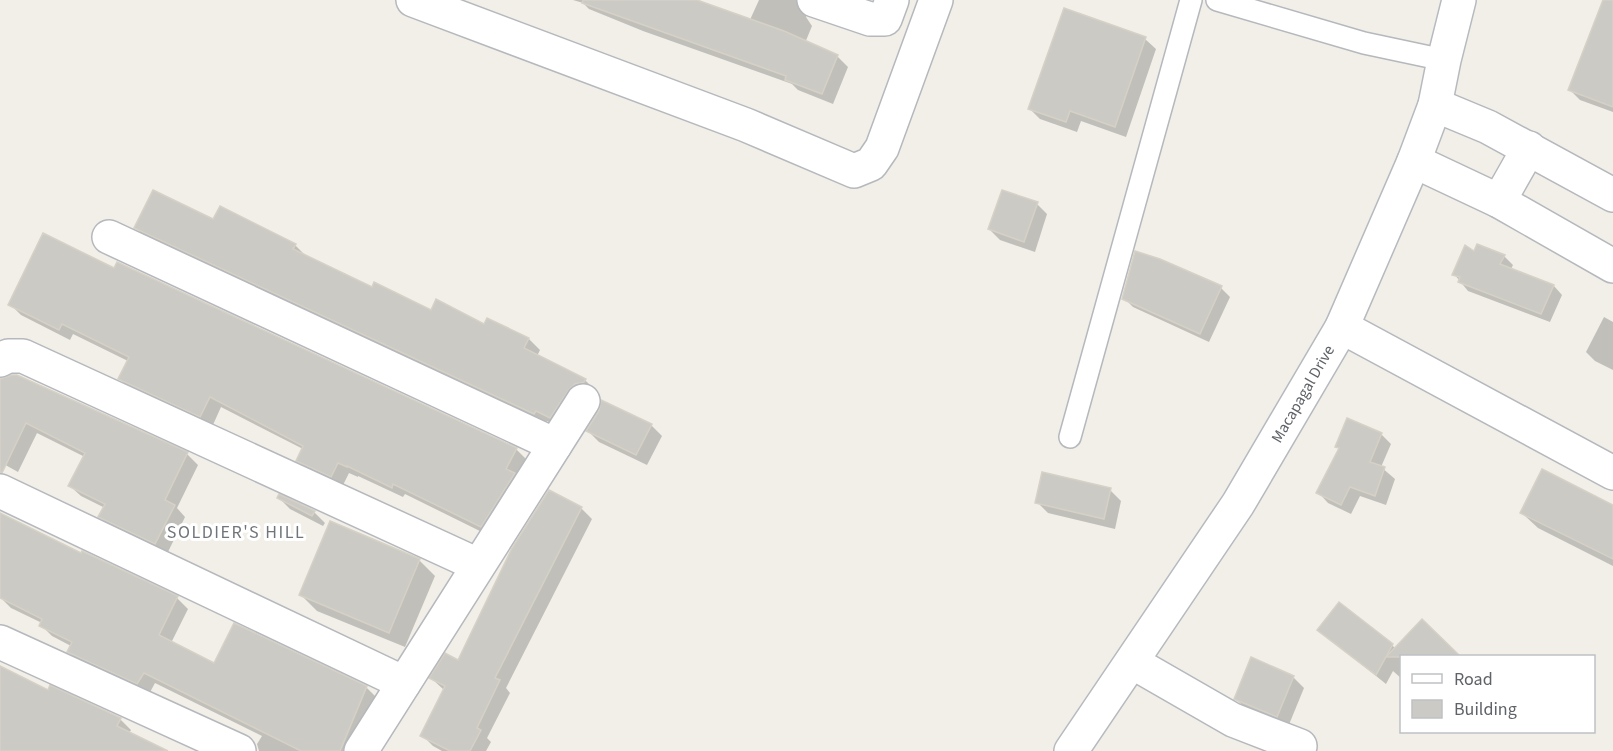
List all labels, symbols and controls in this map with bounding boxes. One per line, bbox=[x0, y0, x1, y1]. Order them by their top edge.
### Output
street label: Macapagal Drive bbox=[1266, 341, 1340, 447]
district label: SOLDIER'S HILL bbox=[167, 520, 305, 545]
legend bbox=[1400, 655, 1595, 733]
text: Road bbox=[1454, 667, 1493, 692]
text: Building bbox=[1454, 697, 1517, 722]

